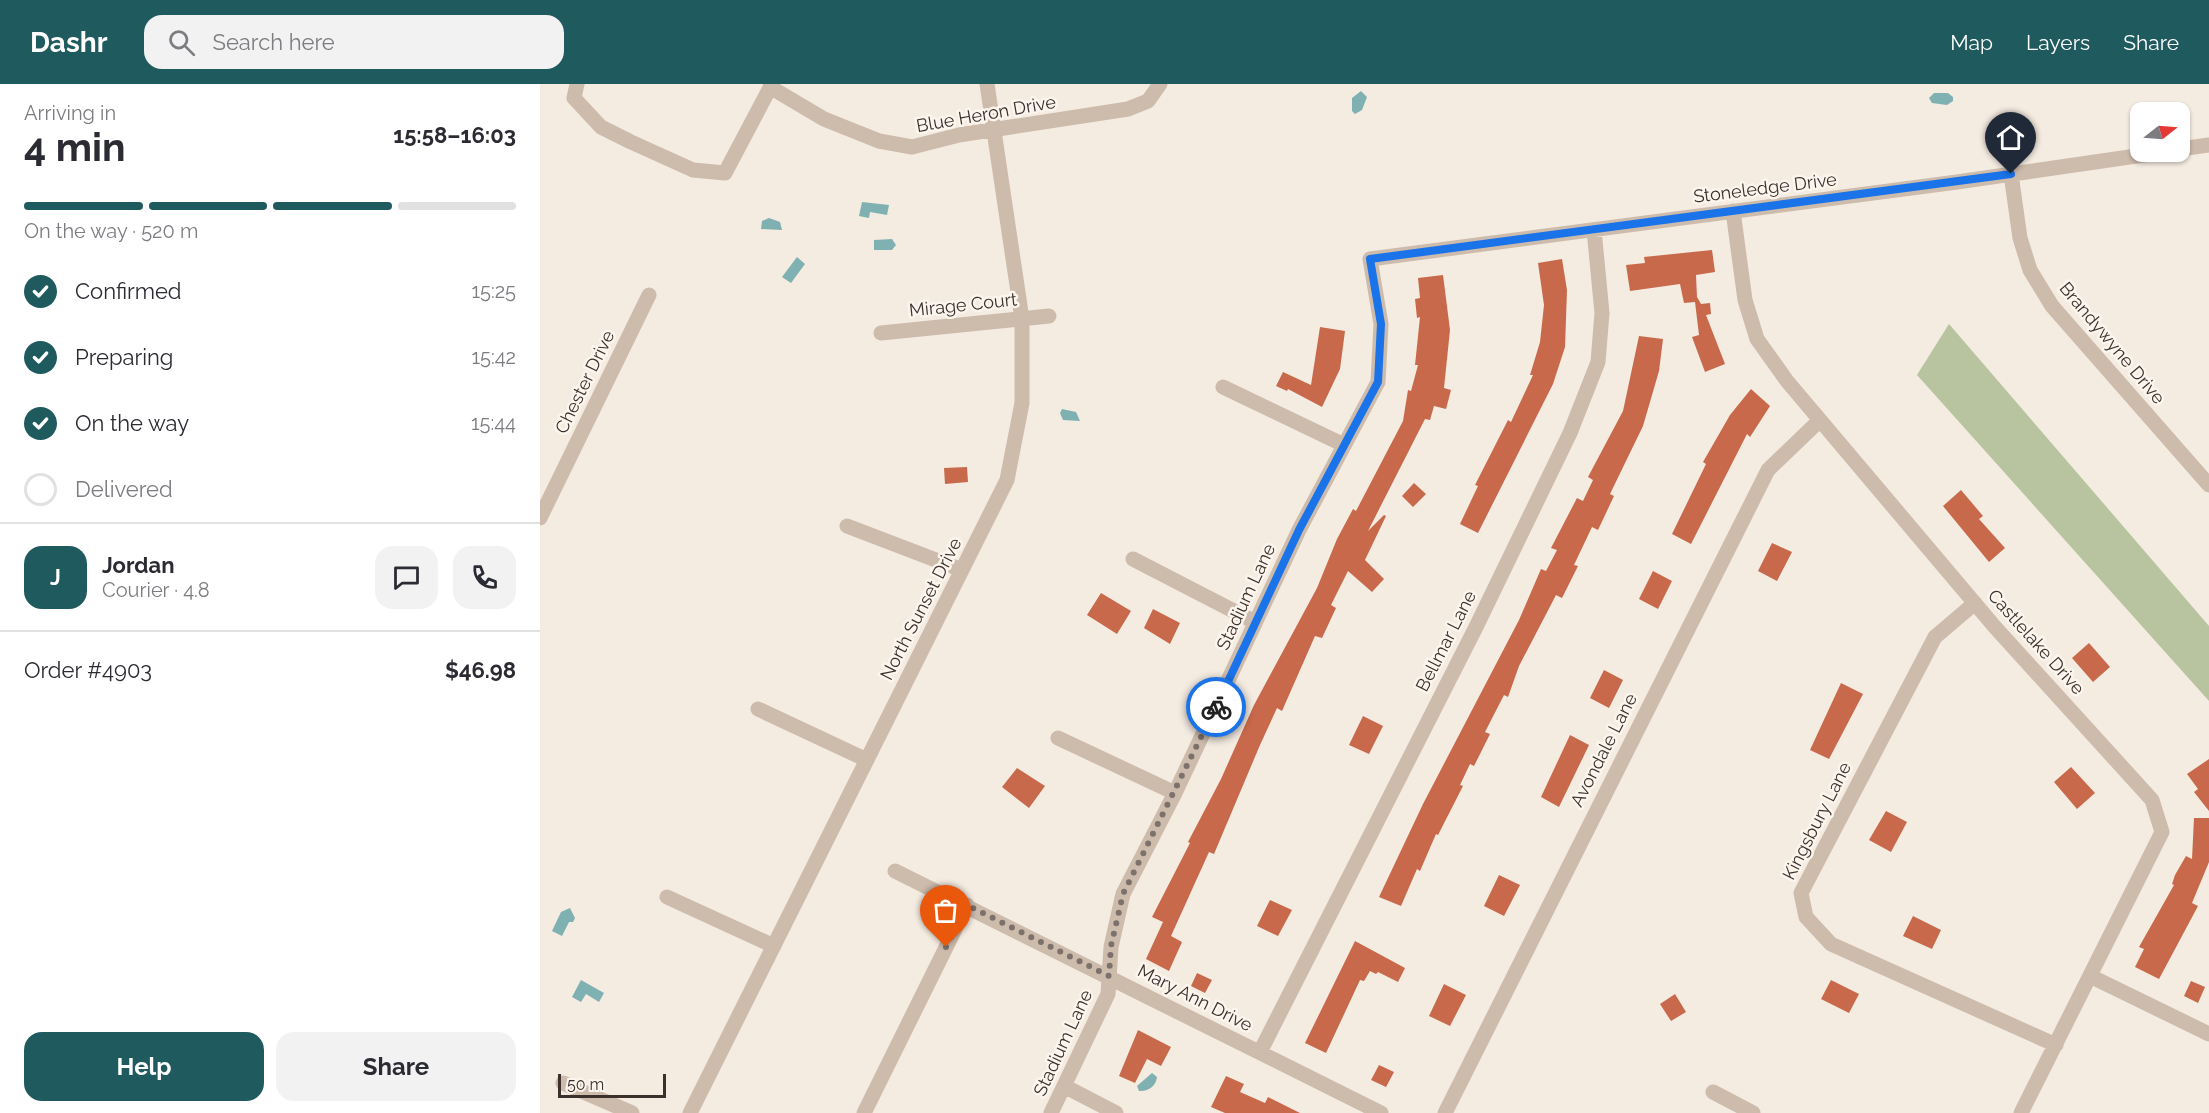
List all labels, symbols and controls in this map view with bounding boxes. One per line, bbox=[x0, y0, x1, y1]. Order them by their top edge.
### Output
search box bbox=[144, 15, 564, 69]
text: Dashr bbox=[30, 26, 108, 59]
icon: search bbox=[165, 26, 198, 59]
text: Search here bbox=[213, 29, 335, 55]
text: Map bbox=[1950, 30, 1993, 55]
text: Layers bbox=[2026, 30, 2090, 55]
text: Share bbox=[2123, 30, 2179, 55]
street label: Blue Heron Drive bbox=[915, 91, 1058, 136]
text: Arriving in bbox=[24, 101, 116, 125]
north arrow bbox=[2130, 102, 2190, 162]
map controls bbox=[2130, 102, 2190, 162]
pin bbox=[1985, 112, 2036, 174]
icon: home bbox=[1994, 121, 2027, 154]
text: 15:58–16:03 bbox=[393, 122, 516, 148]
text: 4 min bbox=[24, 124, 125, 170]
street label: Stoneledge Drive bbox=[1692, 168, 1838, 207]
text: On the way · 520 m bbox=[24, 219, 198, 243]
icon: check bbox=[24, 275, 57, 308]
text: Confirmed bbox=[75, 278, 182, 304]
street label: Brandywyne Drive bbox=[2055, 278, 2170, 408]
text: 15:25 bbox=[471, 279, 516, 303]
street label: Mirage Court bbox=[908, 288, 1018, 321]
street label: Chester Drive bbox=[551, 326, 619, 437]
icon: check bbox=[24, 341, 57, 374]
text: Preparing bbox=[75, 344, 173, 370]
text: 15:42 bbox=[471, 345, 516, 369]
icon: check bbox=[24, 407, 57, 440]
text: On the way bbox=[75, 410, 189, 436]
text: 15:44 bbox=[471, 411, 516, 435]
text: Delivered bbox=[75, 476, 173, 502]
street label: North Sunset Drive bbox=[876, 534, 966, 683]
street label: Stadium Lane bbox=[1212, 540, 1280, 653]
button: chat bbox=[375, 546, 438, 609]
button: phone bbox=[453, 546, 516, 609]
text: Jordan bbox=[102, 552, 174, 578]
text: J bbox=[50, 564, 61, 590]
text: Courier · 4.8 bbox=[102, 578, 210, 602]
street label: Castlelake Drive bbox=[1984, 585, 2089, 699]
street label: Bellmar Lane bbox=[1411, 586, 1480, 695]
text: Order #4903 bbox=[24, 657, 152, 683]
text: $46.98 bbox=[445, 657, 516, 683]
courier bbox=[1186, 677, 1246, 737]
street label: Avondale Lane bbox=[1566, 689, 1641, 810]
icon: bike bbox=[1200, 691, 1233, 724]
street label: Kingsbury Lane bbox=[1778, 758, 1855, 883]
pin bbox=[920, 885, 971, 947]
icon: bag bbox=[929, 894, 962, 927]
street label: Mary Ann Drive bbox=[1134, 960, 1256, 1036]
street label: Stadium Lane bbox=[1029, 986, 1097, 1099]
button: Help bbox=[24, 1032, 264, 1101]
button: Share bbox=[276, 1032, 516, 1101]
scale bar bbox=[558, 1071, 666, 1098]
text: 50 m bbox=[567, 1075, 604, 1094]

